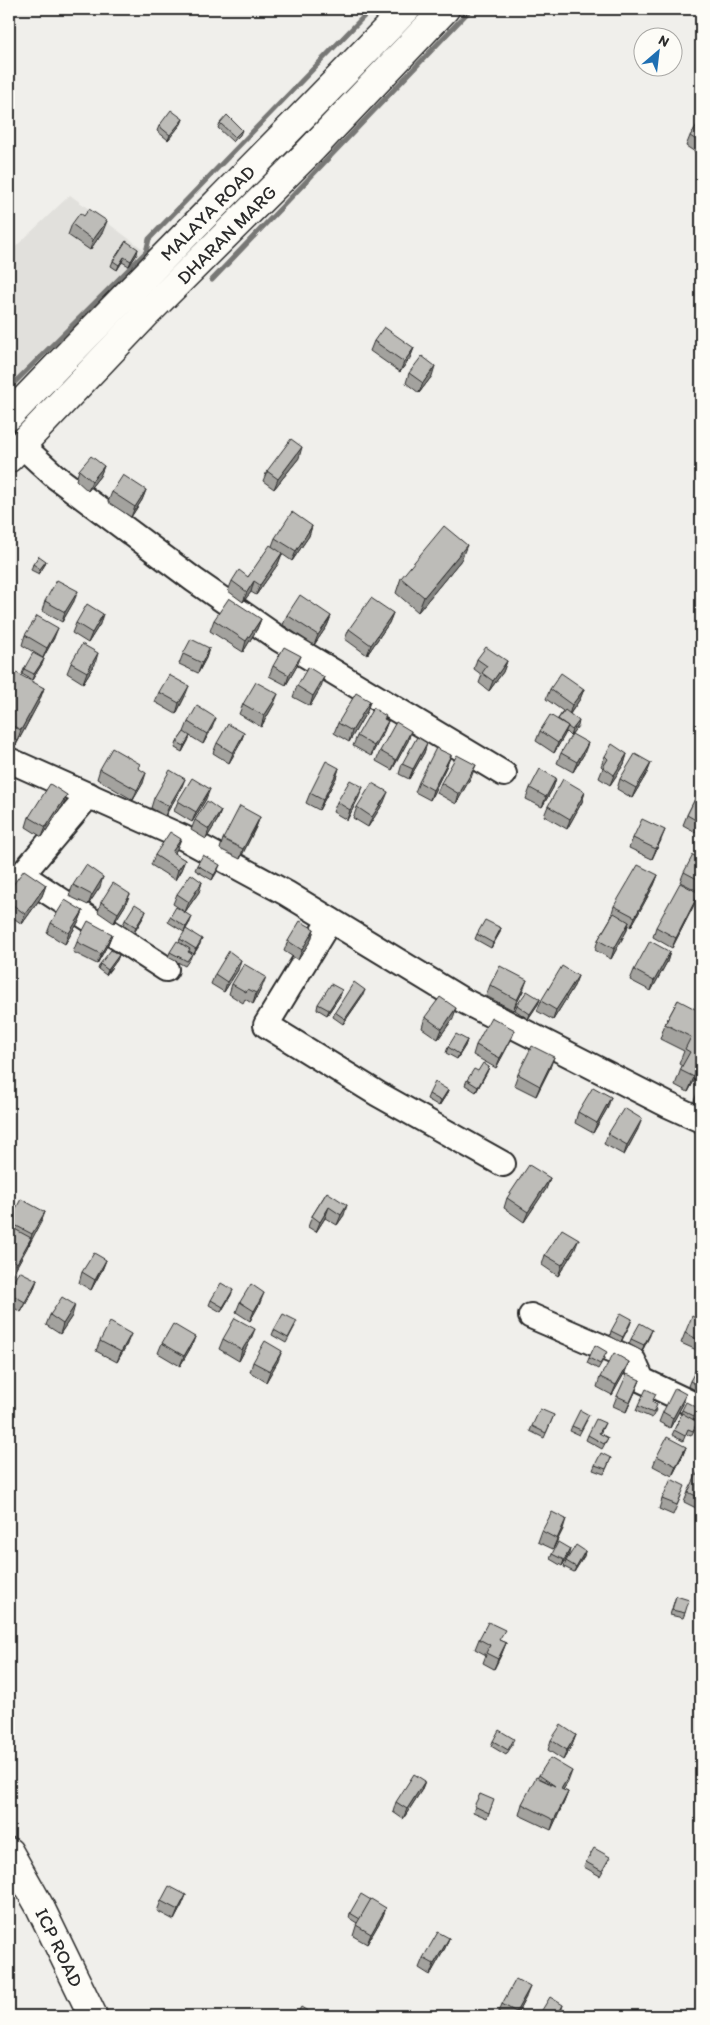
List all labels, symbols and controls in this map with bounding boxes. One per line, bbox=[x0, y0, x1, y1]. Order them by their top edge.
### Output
north arrow bbox=[632, 28, 682, 78]
text: N bbox=[656, 31, 672, 51]
street label: MALAYA ROAD bbox=[155, 160, 260, 266]
street label: DHARAN MARG bbox=[172, 180, 281, 289]
street label: ICP ROAD bbox=[30, 1904, 88, 1991]

